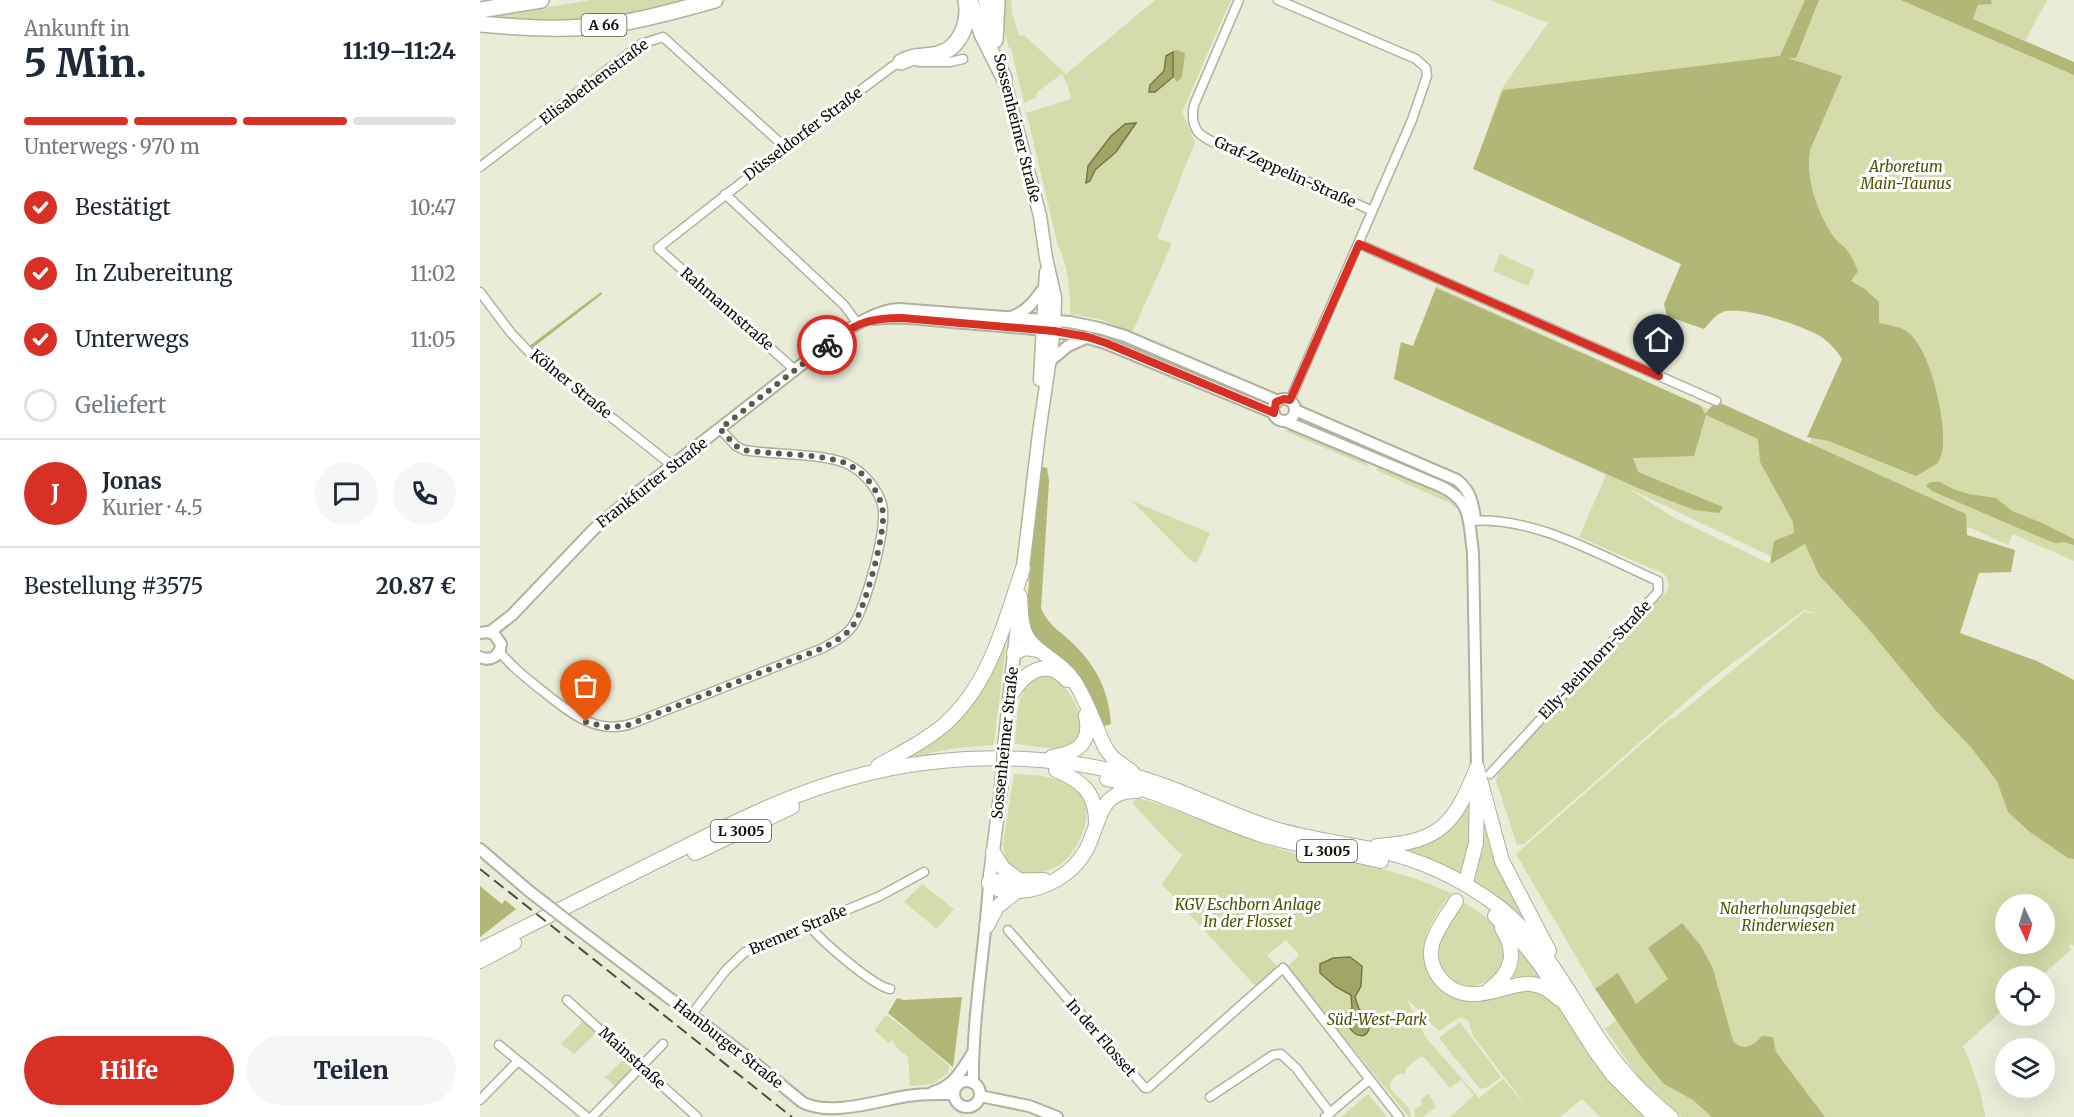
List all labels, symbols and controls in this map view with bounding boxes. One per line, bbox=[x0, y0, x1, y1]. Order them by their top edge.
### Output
road number: A 66 bbox=[582, 14, 626, 36]
text: Ankunft in bbox=[24, 16, 130, 41]
street label: Elisabethenstraße bbox=[536, 34, 652, 129]
text: 11:19–11:24 bbox=[343, 37, 456, 65]
text: 5 Min. bbox=[24, 39, 147, 88]
street label: Sossenheimer Straße bbox=[990, 51, 1045, 205]
street label: Düsseldorfer Straße bbox=[740, 83, 866, 184]
street label: Graf-Zeppelin-Straße bbox=[1211, 132, 1359, 211]
text: Unterwegs · 970 m bbox=[24, 134, 200, 159]
park label: Arboretum Main-Taunus bbox=[1859, 157, 1952, 193]
icon: check bbox=[24, 191, 57, 224]
text: Bestätigt bbox=[75, 193, 171, 221]
text: 10:47 bbox=[410, 195, 456, 220]
icon: check bbox=[24, 257, 57, 290]
text: In Zubereitung bbox=[75, 259, 233, 287]
text: 11:02 bbox=[410, 261, 456, 286]
street label: Rahmannstraße bbox=[677, 263, 778, 354]
pin bbox=[1633, 314, 1684, 376]
courier bbox=[797, 315, 857, 375]
icon: check bbox=[24, 323, 57, 356]
icon: home bbox=[1642, 323, 1675, 356]
text: Unterwegs bbox=[75, 325, 189, 353]
text: 11:05 bbox=[410, 327, 456, 352]
icon: bike bbox=[811, 329, 844, 362]
street label: Kölner Straße bbox=[527, 345, 616, 422]
text: Geliefert bbox=[75, 391, 166, 419]
street label: Frankfurter Straße bbox=[592, 433, 711, 532]
button: chat bbox=[315, 462, 378, 525]
button: phone bbox=[393, 462, 456, 525]
text: Jonas bbox=[102, 467, 162, 495]
text: J bbox=[51, 479, 60, 507]
text: Kurier · 4.5 bbox=[102, 495, 203, 520]
text: Bestellung #3575 bbox=[24, 572, 203, 600]
text: 20.87 € bbox=[376, 572, 456, 600]
street label: Elly-Beinhorn-Straße bbox=[1535, 596, 1655, 723]
pin bbox=[560, 660, 611, 722]
street label: Sossenheimer Straße bbox=[987, 666, 1022, 820]
icon: bag bbox=[569, 669, 602, 702]
road number: L 3005 bbox=[711, 820, 771, 842]
road number: L 3005 bbox=[1297, 840, 1357, 862]
north arrow bbox=[1995, 894, 2055, 954]
map controls bbox=[1995, 894, 2055, 1098]
park label: KGV Eschborn Anlage In der Flosset bbox=[1174, 895, 1321, 931]
park label: Naherholungsgebiet Rinderwiesen bbox=[1720, 899, 1857, 935]
street label: Bremer Straße bbox=[746, 900, 850, 959]
button: locate bbox=[1995, 966, 2055, 1026]
street label: Hamburger Straße bbox=[670, 995, 787, 1092]
street label: In der Flosset bbox=[1062, 995, 1140, 1081]
park label: Süd-West-Park bbox=[1327, 1010, 1428, 1029]
street label: Mainstraße bbox=[595, 1023, 670, 1093]
button: Hilfe bbox=[24, 1036, 234, 1105]
button: Teilen bbox=[246, 1036, 456, 1105]
button: layers bbox=[1995, 1038, 2055, 1098]

